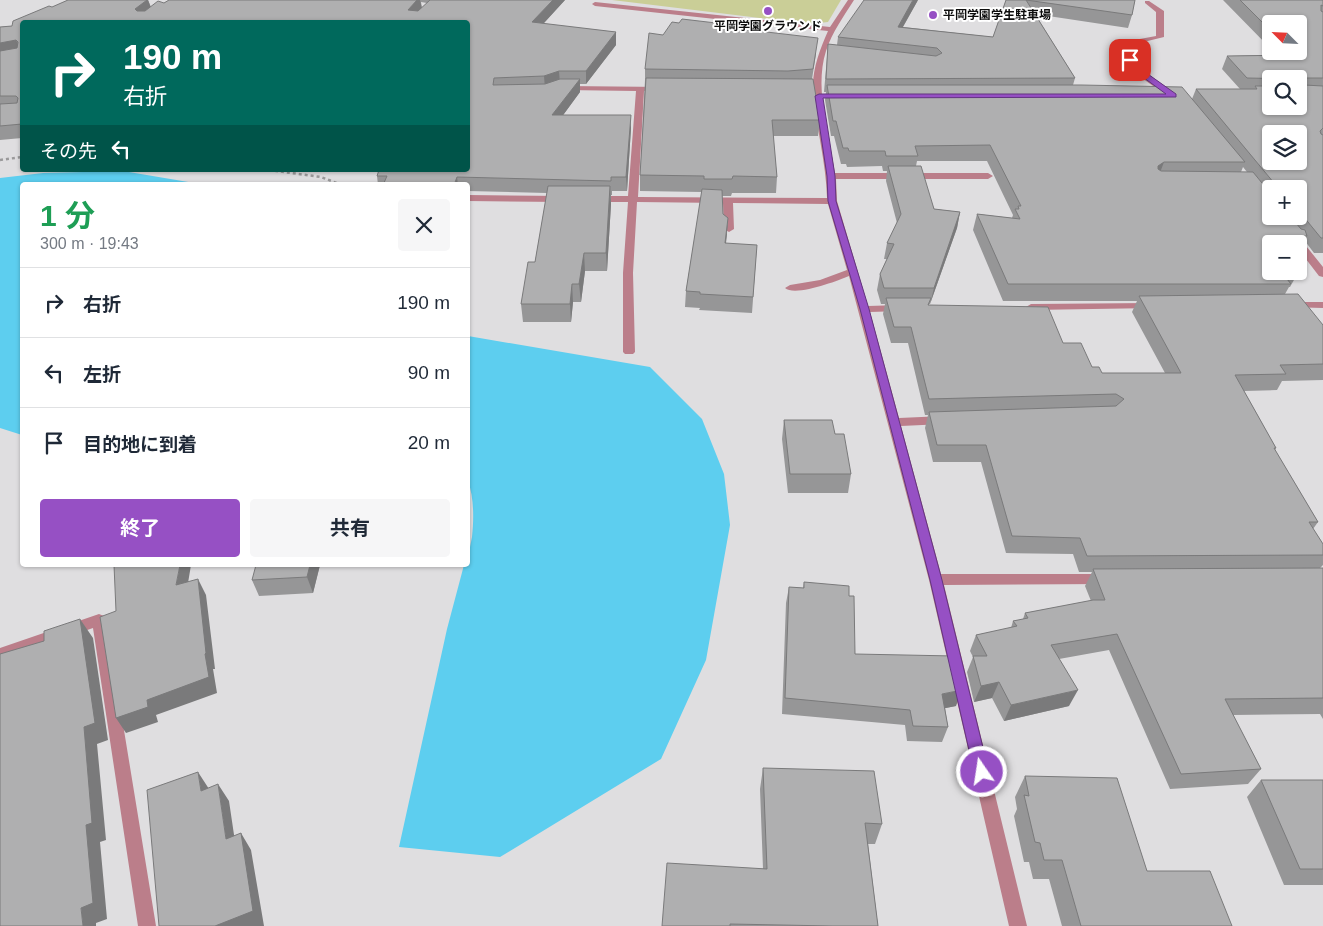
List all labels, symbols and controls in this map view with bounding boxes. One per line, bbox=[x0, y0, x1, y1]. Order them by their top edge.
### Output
marker: 平岡学園グラウンド bbox=[762, 5, 774, 17]
place label: 平岡学園学生駐車場 bbox=[943, 8, 1051, 22]
marker: 平岡学園学生駐車場 bbox=[927, 9, 939, 21]
north arrow bbox=[1262, 15, 1308, 60]
map controls bbox=[1262, 15, 1307, 280]
place label: 平岡学園グラウンド bbox=[714, 19, 822, 33]
text: 190 m bbox=[123, 37, 222, 76]
pin bbox=[1109, 39, 1151, 81]
icon: right bbox=[40, 40, 105, 105]
icon: arrive bbox=[1116, 46, 1144, 74]
button: search bbox=[1262, 70, 1307, 115]
text: 右折 bbox=[123, 84, 167, 109]
button: layers bbox=[1262, 125, 1307, 170]
icon: left bbox=[107, 135, 135, 163]
text: その先 bbox=[40, 141, 97, 162]
button: + bbox=[1262, 180, 1307, 225]
text: 1 分 bbox=[40, 199, 95, 232]
button: close bbox=[398, 199, 450, 251]
text: 300 m · 19:43 bbox=[40, 235, 139, 252]
button: − bbox=[1262, 235, 1307, 280]
icon: right bbox=[40, 289, 68, 317]
text: 190 m bbox=[397, 292, 450, 313]
text: 右折 bbox=[83, 294, 121, 315]
icon: left bbox=[40, 359, 68, 387]
text: 90 m bbox=[408, 362, 450, 383]
text: 左折 bbox=[83, 364, 121, 385]
icon: arrive bbox=[40, 429, 68, 457]
text: 20 m bbox=[408, 432, 450, 453]
text: 目的地に到着 bbox=[83, 434, 197, 455]
button: 終了 bbox=[40, 499, 240, 557]
button: 共有 bbox=[250, 499, 450, 557]
position arrow bbox=[955, 745, 1007, 797]

